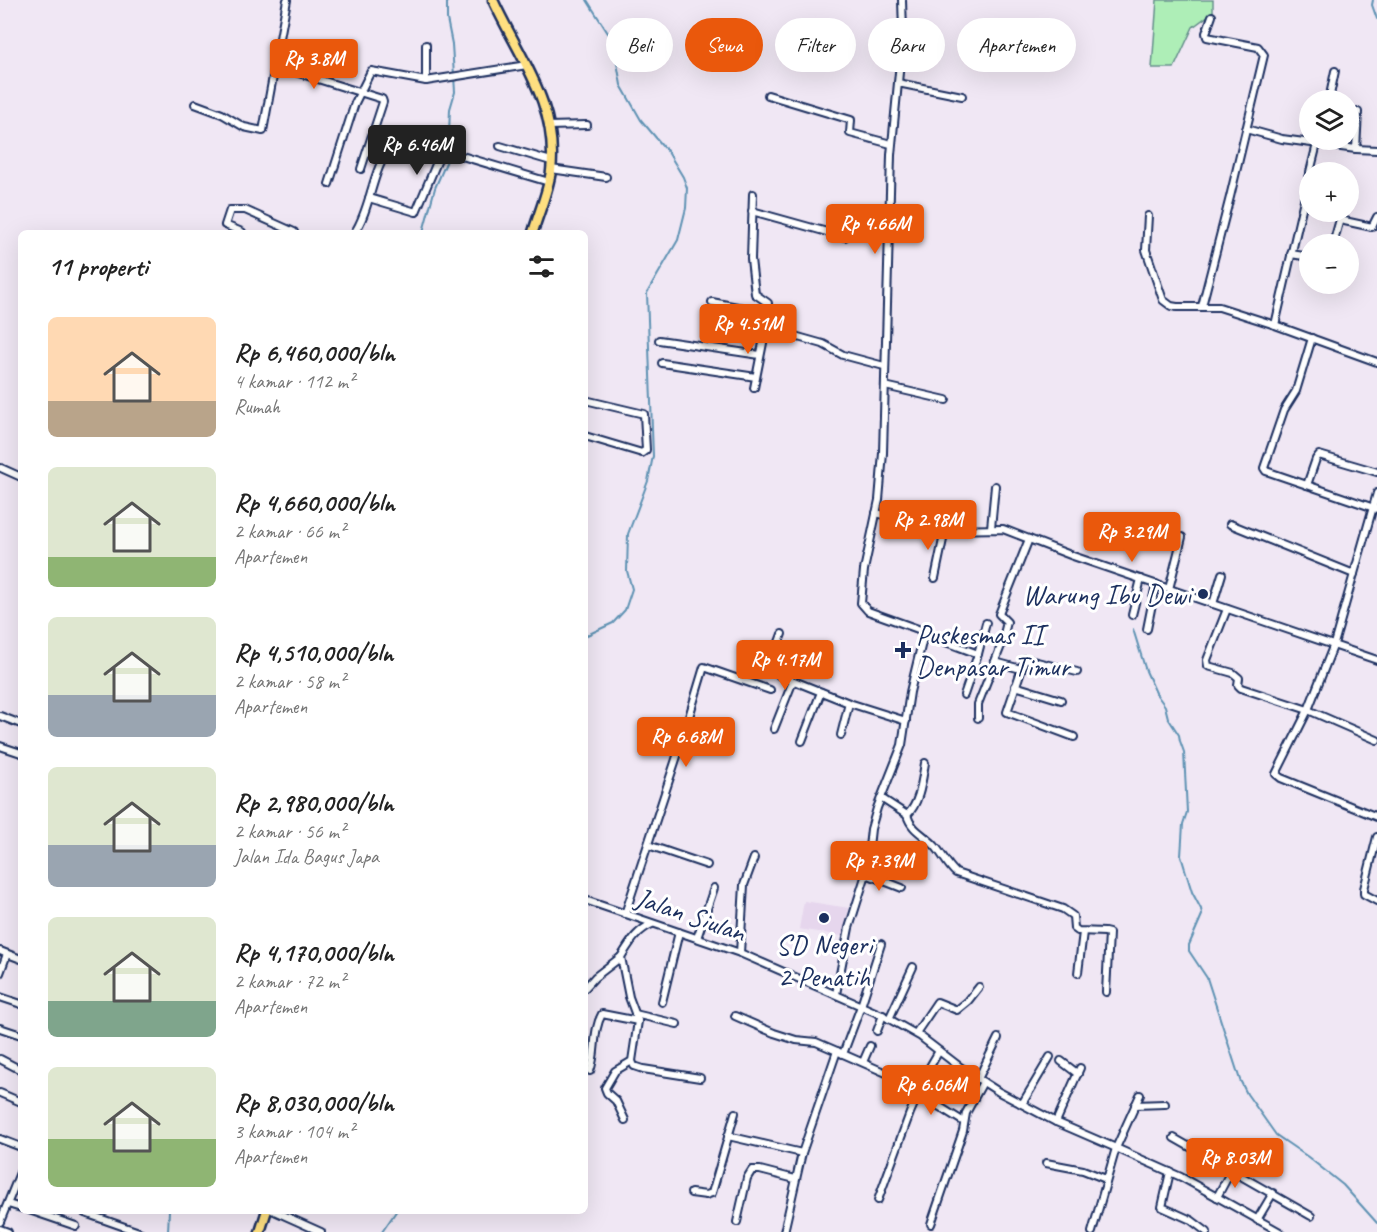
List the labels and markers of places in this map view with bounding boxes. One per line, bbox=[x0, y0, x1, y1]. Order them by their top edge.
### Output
pin: Rp 3.8M bbox=[259, 39, 369, 90]
pin: Rp 6.46M bbox=[355, 125, 479, 176]
pin: Rp 4.66M bbox=[813, 204, 937, 255]
pin: Rp 4.51M bbox=[686, 304, 810, 355]
pin: Rp 2.98M bbox=[866, 500, 990, 551]
pin: Rp 3.29M bbox=[1070, 512, 1194, 563]
place label: Warung Ibu Dewi bbox=[1023, 577, 1195, 612]
marker: Warung Ibu Dewi bbox=[1196, 587, 1210, 601]
place label: Puskesmas II Denpasar Timur bbox=[916, 617, 1071, 684]
pin: Rp 4.17M bbox=[723, 640, 847, 691]
marker: Puskesmas II Denpasar Timur bbox=[894, 641, 912, 659]
pin: Rp 6.68M bbox=[624, 717, 748, 768]
pin: Rp 7.39M bbox=[817, 841, 941, 892]
marker: SD Negeri 2 Penatih bbox=[817, 911, 831, 925]
place label: SD Negeri 2 Penatih bbox=[776, 927, 876, 994]
pin: Rp 6.06M bbox=[869, 1065, 993, 1116]
pin: Rp 8.03M bbox=[1173, 1138, 1297, 1189]

